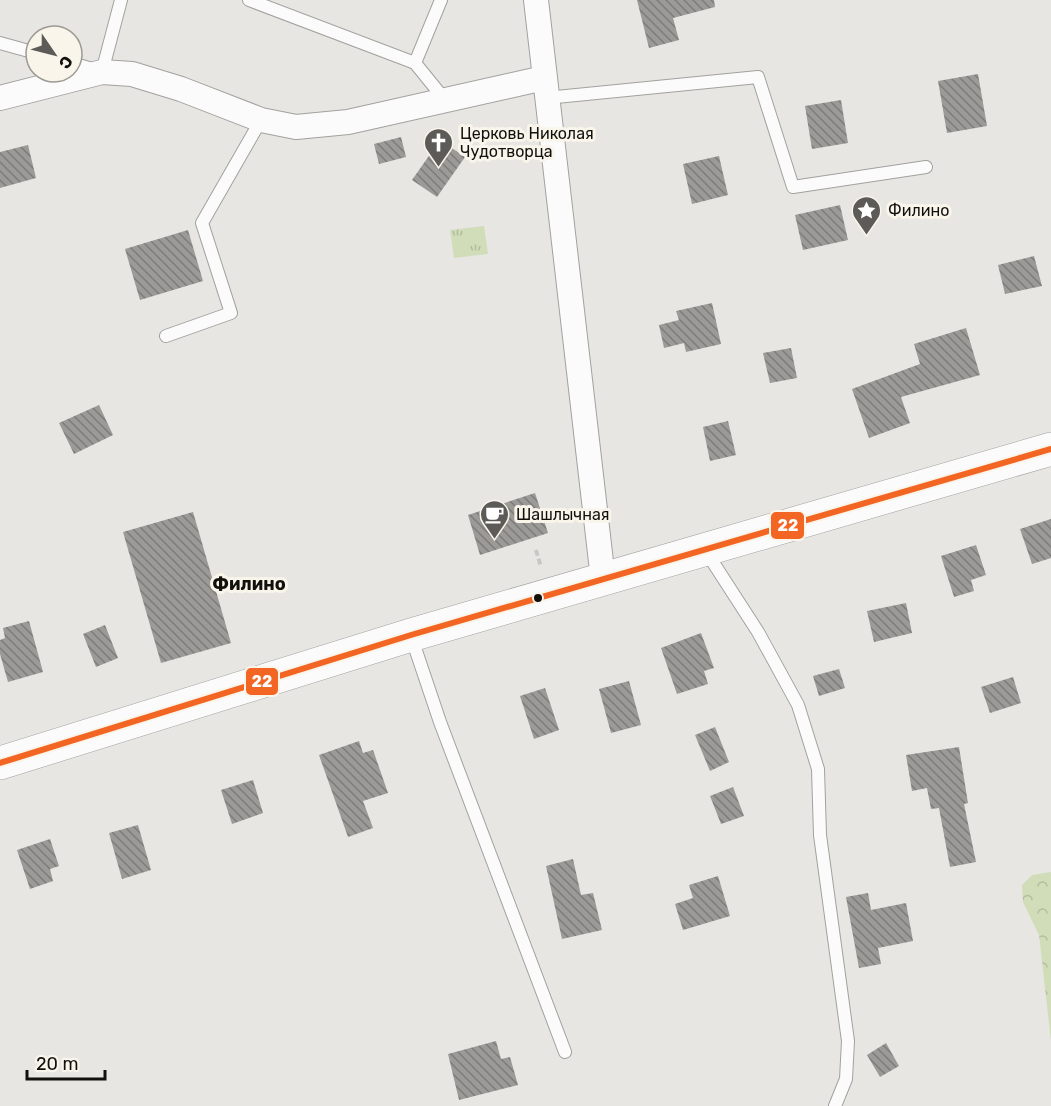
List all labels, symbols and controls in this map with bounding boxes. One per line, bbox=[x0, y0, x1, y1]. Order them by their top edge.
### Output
north arrow bbox=[24, 24, 84, 84]
text: С bbox=[55, 52, 77, 72]
place label: Церковь Николая Чудотворца bbox=[460, 124, 594, 161]
church icon: Церковь Николая Чудотворца bbox=[423, 126, 455, 168]
place icon: Филино bbox=[851, 194, 883, 236]
place label: Филино bbox=[888, 201, 949, 220]
cafe icon: Шашлычная bbox=[479, 498, 511, 540]
place label: Шашлычная bbox=[516, 505, 609, 524]
line badge: 22 bbox=[770, 511, 805, 540]
text: 22 bbox=[778, 516, 798, 535]
district label: Филино bbox=[212, 573, 286, 595]
unlabelled marker bbox=[532, 592, 544, 604]
line badge: 22 bbox=[245, 667, 279, 696]
text: 22 bbox=[252, 672, 272, 691]
scale bar bbox=[27, 1043, 105, 1081]
text: 20 m bbox=[36, 1053, 78, 1075]

